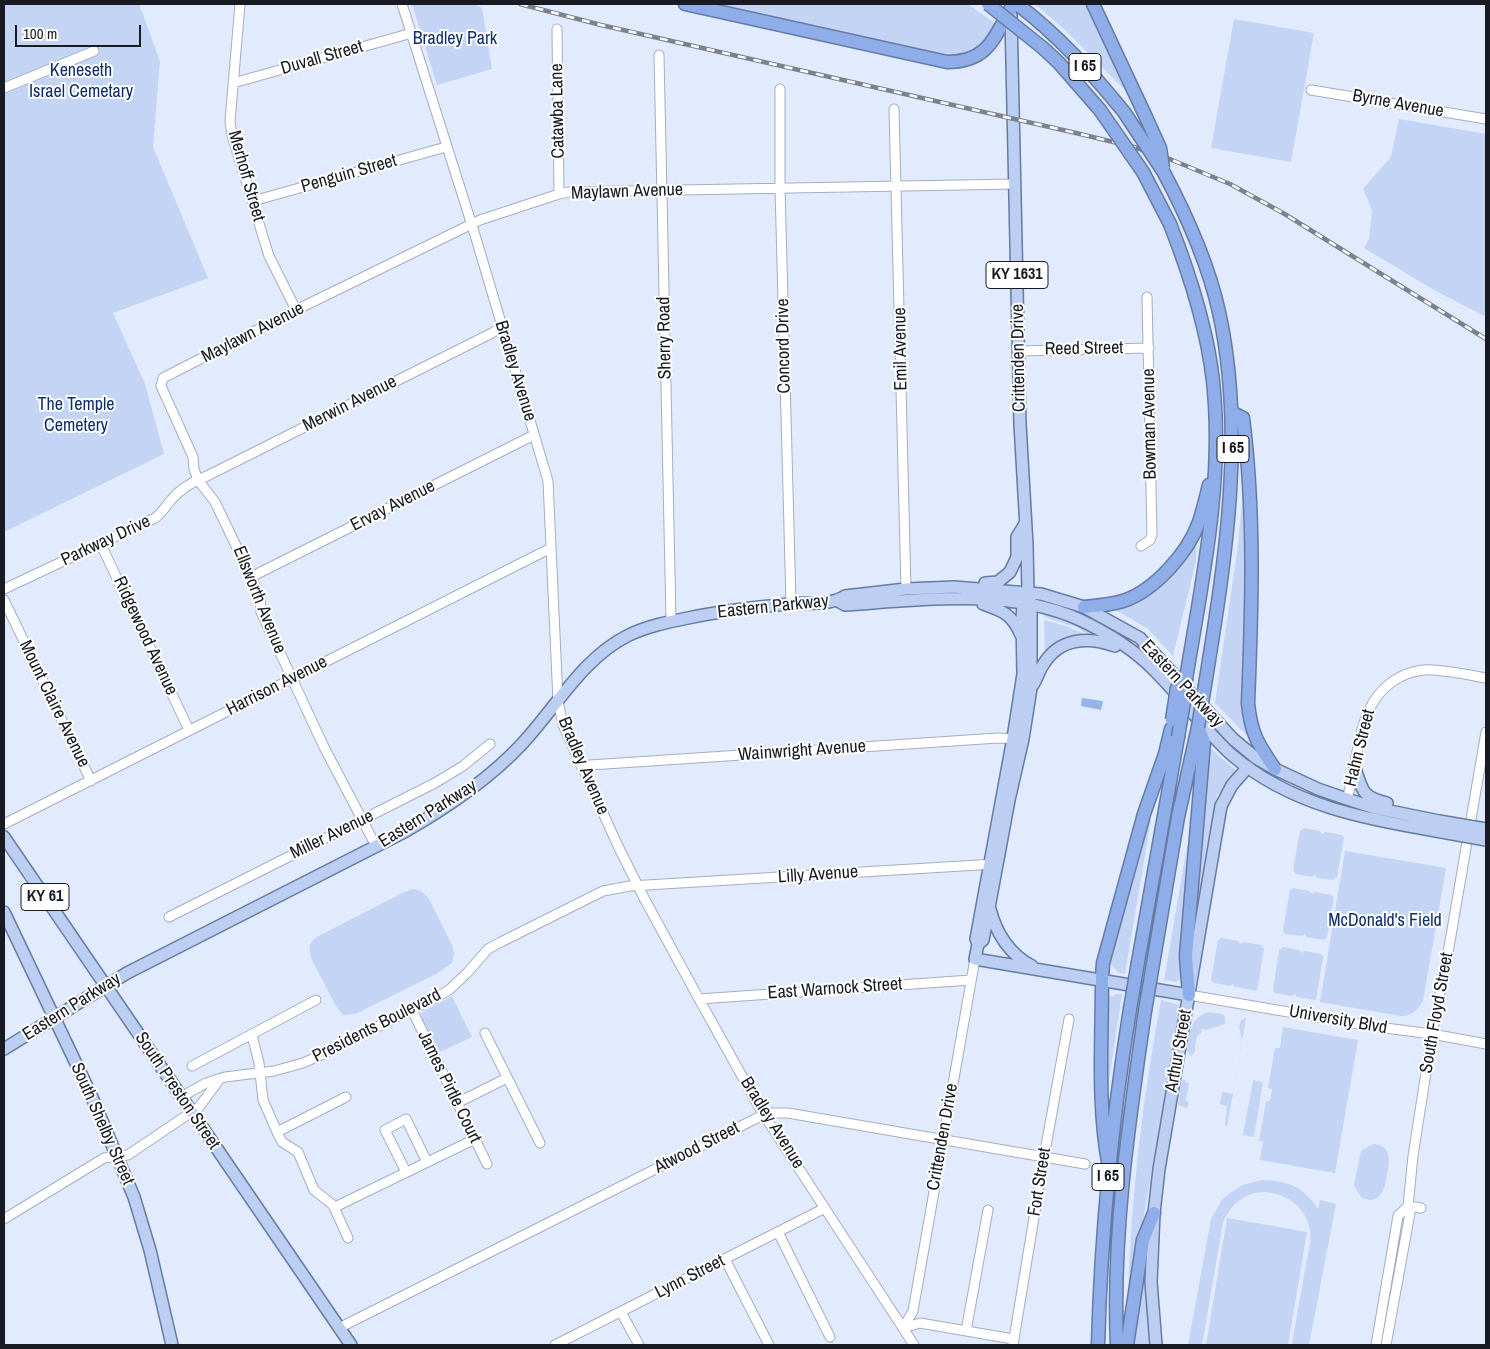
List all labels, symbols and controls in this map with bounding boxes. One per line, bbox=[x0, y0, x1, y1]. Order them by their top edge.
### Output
scale bar bbox=[18, 15, 144, 47]
text: 100 m bbox=[23, 23, 57, 44]
park label: Bradley Park bbox=[413, 28, 497, 50]
street label: Duvall Street bbox=[278, 36, 366, 80]
road number: I 65 bbox=[1069, 54, 1101, 80]
park label: Keneseth Israel Cemetary bbox=[29, 60, 133, 102]
street label: Catawba Lane bbox=[546, 63, 570, 159]
street label: Byrne Avenue bbox=[1351, 85, 1445, 123]
street label: Merhoff Street bbox=[223, 128, 269, 224]
street label: Penguin Street bbox=[299, 150, 399, 198]
street label: Maylawn Avenue bbox=[571, 179, 683, 205]
road number: KY 1631 bbox=[986, 262, 1048, 288]
street label: Sherry Road bbox=[653, 296, 677, 380]
street label: Maylawn Avenue bbox=[198, 298, 308, 368]
street label: Concord Drive bbox=[772, 298, 796, 394]
street label: Crittenden Drive bbox=[1007, 304, 1031, 412]
street label: Emil Avenue bbox=[889, 307, 913, 391]
street label: Bradley Avenue bbox=[489, 318, 541, 424]
street label: Reed Street bbox=[1044, 338, 1124, 360]
street label: Bowman Avenue bbox=[1138, 368, 1162, 480]
street label: Merwin Avenue bbox=[300, 371, 400, 437]
park label: The Temple Cemetery bbox=[37, 394, 115, 436]
road number: I 65 bbox=[1217, 436, 1249, 462]
street label: Ervay Avenue bbox=[347, 476, 439, 536]
street label: Parkway Drive bbox=[58, 511, 154, 571]
street label: Ellsworth Avenue bbox=[228, 543, 290, 657]
street label: Ridgewood Avenue bbox=[108, 573, 182, 699]
street label: Eastern Parkway bbox=[716, 590, 830, 624]
street label: Eastern Parkway bbox=[1136, 636, 1228, 732]
street label: Mount Claire Avenue bbox=[14, 637, 94, 771]
street label: Harrison Avenue bbox=[223, 651, 331, 721]
street label: Hahn Street bbox=[1340, 707, 1380, 789]
street label: Bradley Avenue bbox=[553, 714, 613, 818]
street label: Wainwright Avenue bbox=[737, 736, 867, 766]
street label: Eastern Parkway bbox=[375, 775, 481, 853]
street label: Miller Avenue bbox=[287, 806, 377, 864]
street label: Lilly Avenue bbox=[777, 861, 859, 889]
road number: KY 61 bbox=[21, 884, 69, 910]
park label: McDonald's Field bbox=[1328, 910, 1442, 932]
street label: South Floyd Street bbox=[1416, 951, 1458, 1075]
street label: Eastern Parkway bbox=[19, 968, 125, 1046]
street label: East Warnock Street bbox=[767, 974, 903, 1004]
street label: Presidents Boulevard bbox=[309, 984, 445, 1068]
street label: University Blvd bbox=[1287, 1001, 1389, 1039]
street label: Arthur Street bbox=[1161, 1008, 1197, 1094]
street label: James Pirtle Court bbox=[413, 1027, 485, 1147]
street label: South Preston Street bbox=[130, 1028, 224, 1154]
street label: South Shelby Street bbox=[65, 1060, 139, 1188]
street label: Bradley Avenue bbox=[735, 1073, 809, 1173]
street label: Crittenden Drive bbox=[923, 1082, 963, 1192]
street label: Atwood Street bbox=[651, 1117, 743, 1179]
street label: Fort Street bbox=[1024, 1146, 1056, 1218]
road number: I 65 bbox=[1092, 1164, 1124, 1190]
street label: Lynn Street bbox=[652, 1250, 728, 1304]

